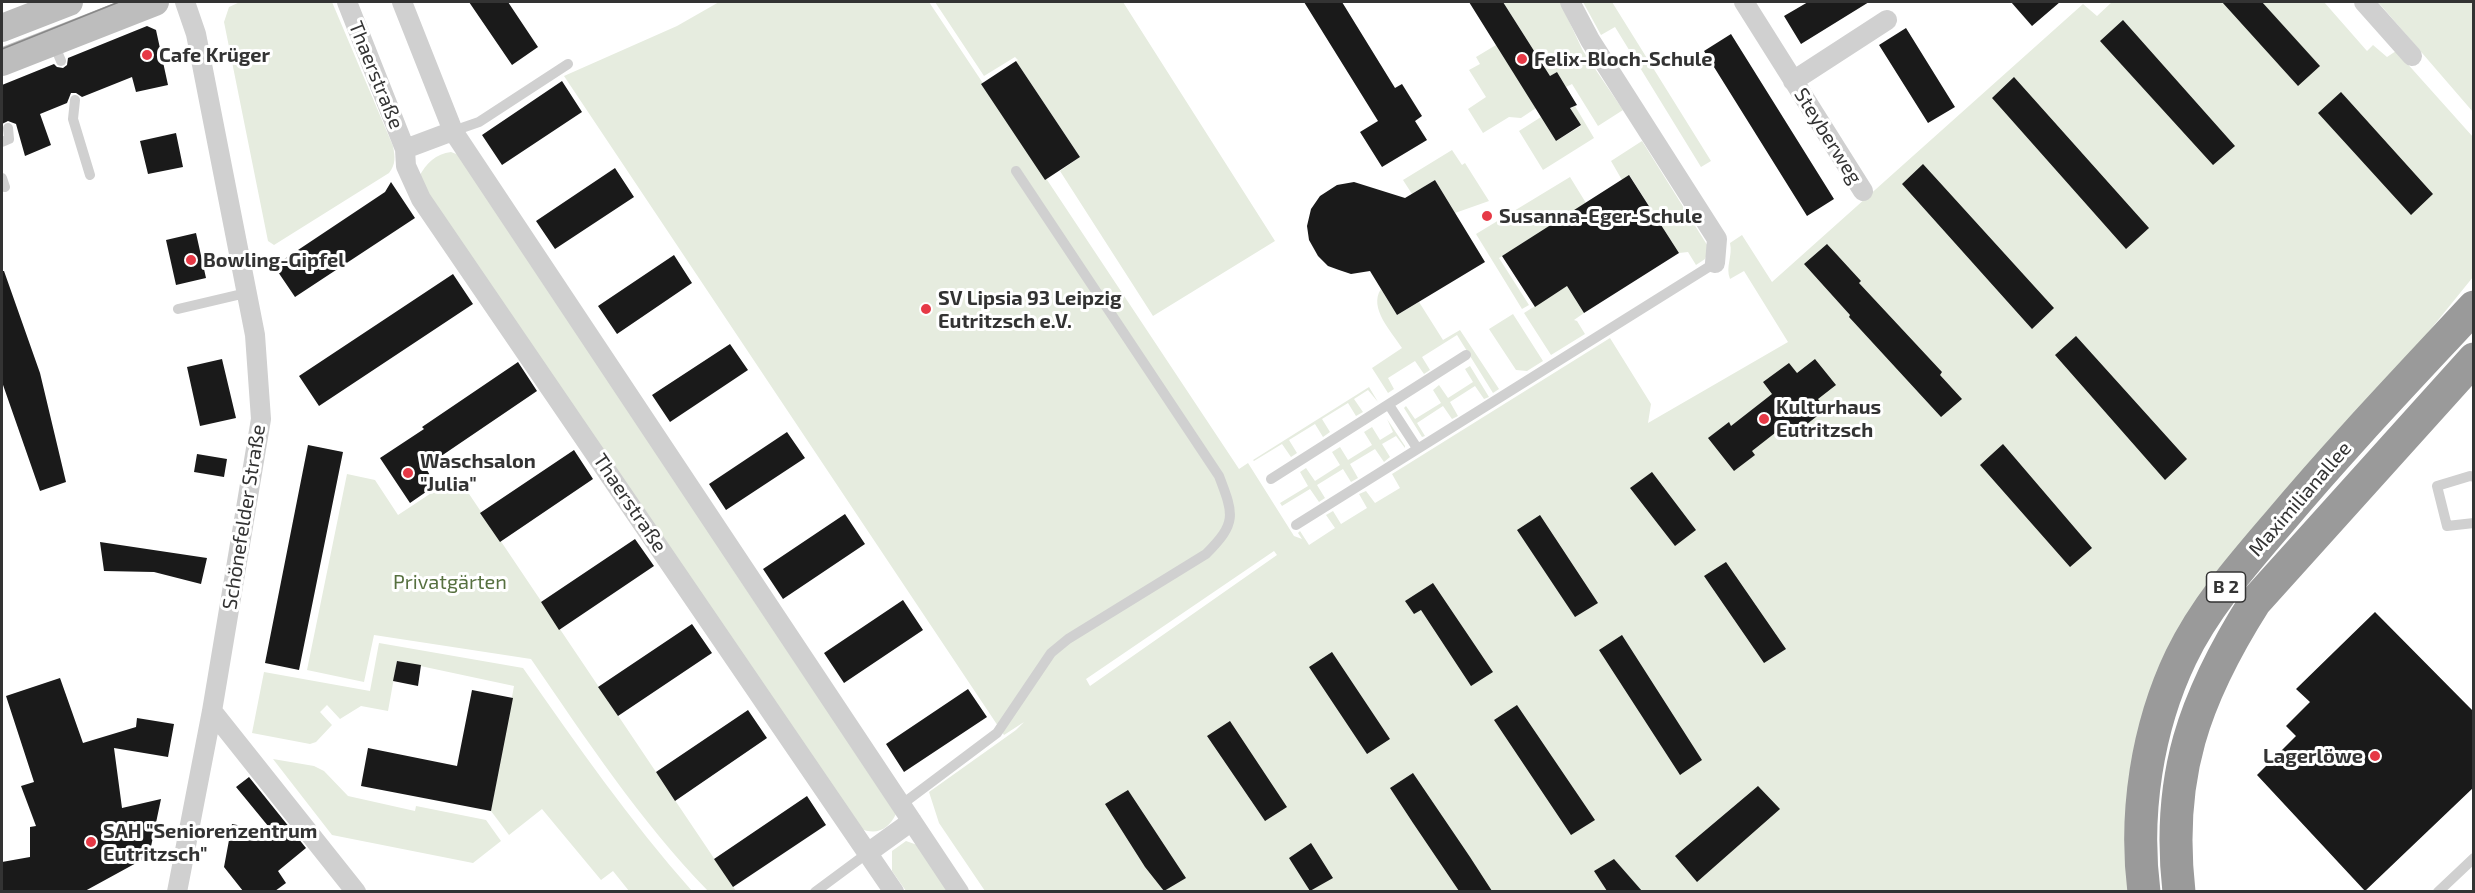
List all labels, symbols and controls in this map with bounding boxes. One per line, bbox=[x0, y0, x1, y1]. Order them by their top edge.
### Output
street label: Thaerstraße bbox=[344, 18, 408, 132]
place label: Cafe Krüger bbox=[159, 43, 270, 67]
place label: Felix-Bloch-Schule bbox=[1534, 47, 1713, 71]
marker: Cafe Krüger bbox=[140, 48, 154, 62]
marker: Felix-Bloch-Schule bbox=[1515, 52, 1529, 66]
street label: Steyberweg bbox=[1789, 84, 1867, 188]
place label: Susanna-Eger-Schule bbox=[1499, 204, 1703, 228]
marker: Susanna-Eger-Schule bbox=[1480, 209, 1494, 223]
place label: Bowling-Gipfel bbox=[203, 248, 345, 272]
marker: Bowling-Gipfel bbox=[184, 253, 198, 267]
place label: SV Lipsia 93 Leipzig Eutritzsch e.V. bbox=[938, 286, 1122, 333]
marker: SV Lipsia 93 Leipzig Eutritzsch e.V. bbox=[919, 302, 933, 316]
place label: Kulturhaus Eutritzsch bbox=[1776, 395, 1881, 442]
marker: Kulturhaus Eutritzsch bbox=[1757, 412, 1771, 426]
street label: Schönefelder Straße bbox=[218, 423, 270, 611]
street label: Maximilianallee bbox=[2244, 437, 2356, 561]
place label: Waschsalon "Julia" bbox=[420, 449, 536, 496]
street label: Thaerstraße bbox=[588, 449, 672, 557]
marker: Waschsalon "Julia" bbox=[401, 466, 415, 480]
park label: Privatgärten bbox=[393, 570, 507, 594]
road number: B 2 bbox=[2206, 572, 2246, 602]
place label: Lagerlöwe bbox=[2263, 744, 2363, 768]
marker: Lagerlöwe bbox=[2368, 749, 2382, 763]
place label: SAH "Seniorenzentrum Eutritzsch" bbox=[103, 819, 317, 866]
marker: SAH "Seniorenzentrum Eutritzsch" bbox=[84, 835, 98, 849]

